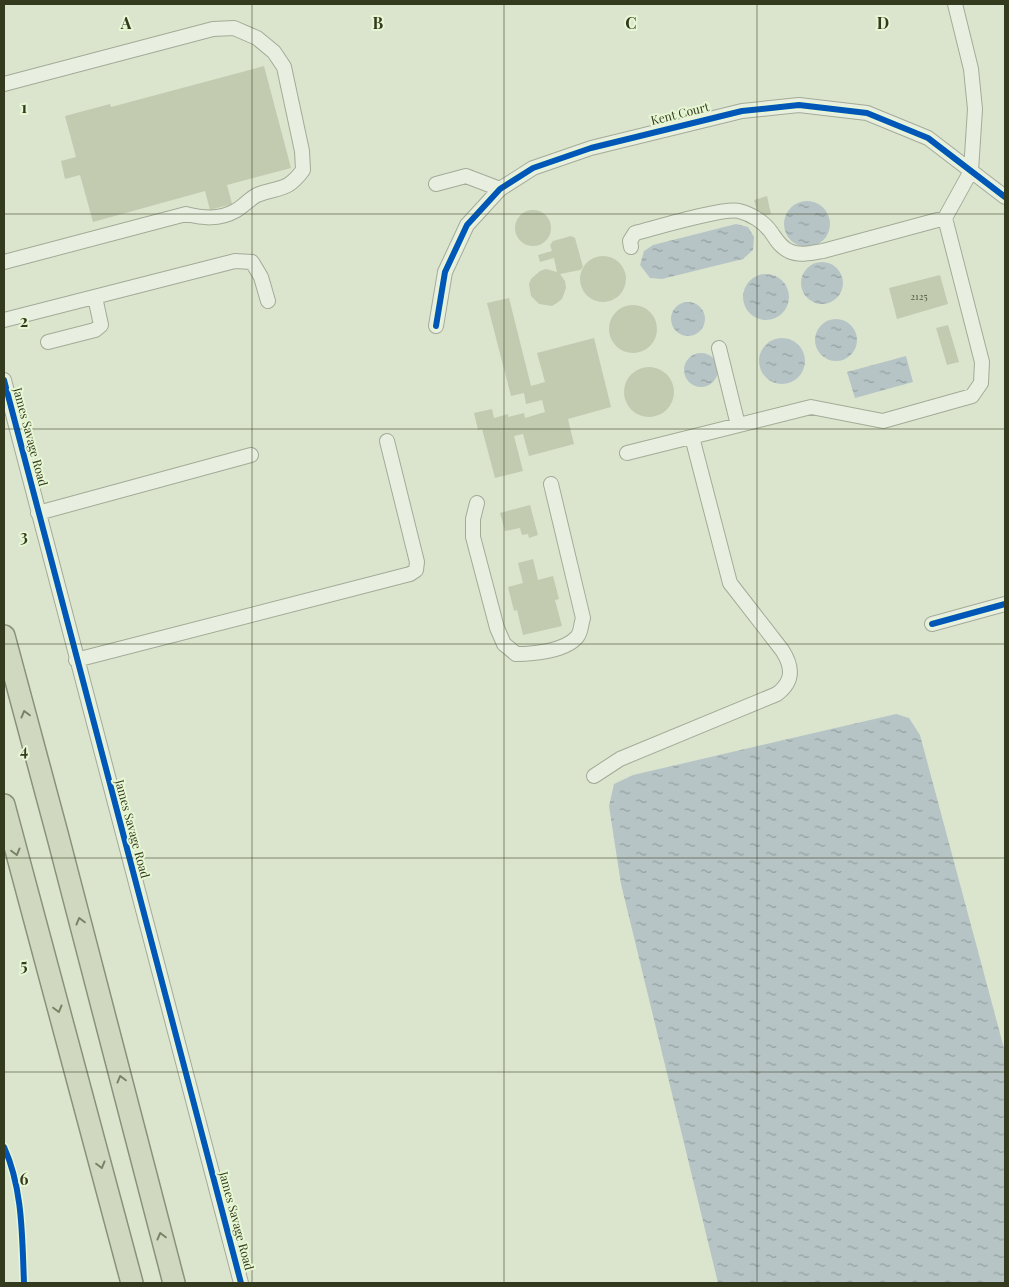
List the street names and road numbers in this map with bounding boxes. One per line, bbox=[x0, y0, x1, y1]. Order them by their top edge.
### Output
street label: Kent Court bbox=[649, 98, 711, 128]
street label: James Savage Road bbox=[10, 385, 52, 488]
street label: James Savage Road bbox=[112, 777, 154, 880]
street label: James Savage Road bbox=[216, 1169, 258, 1272]

